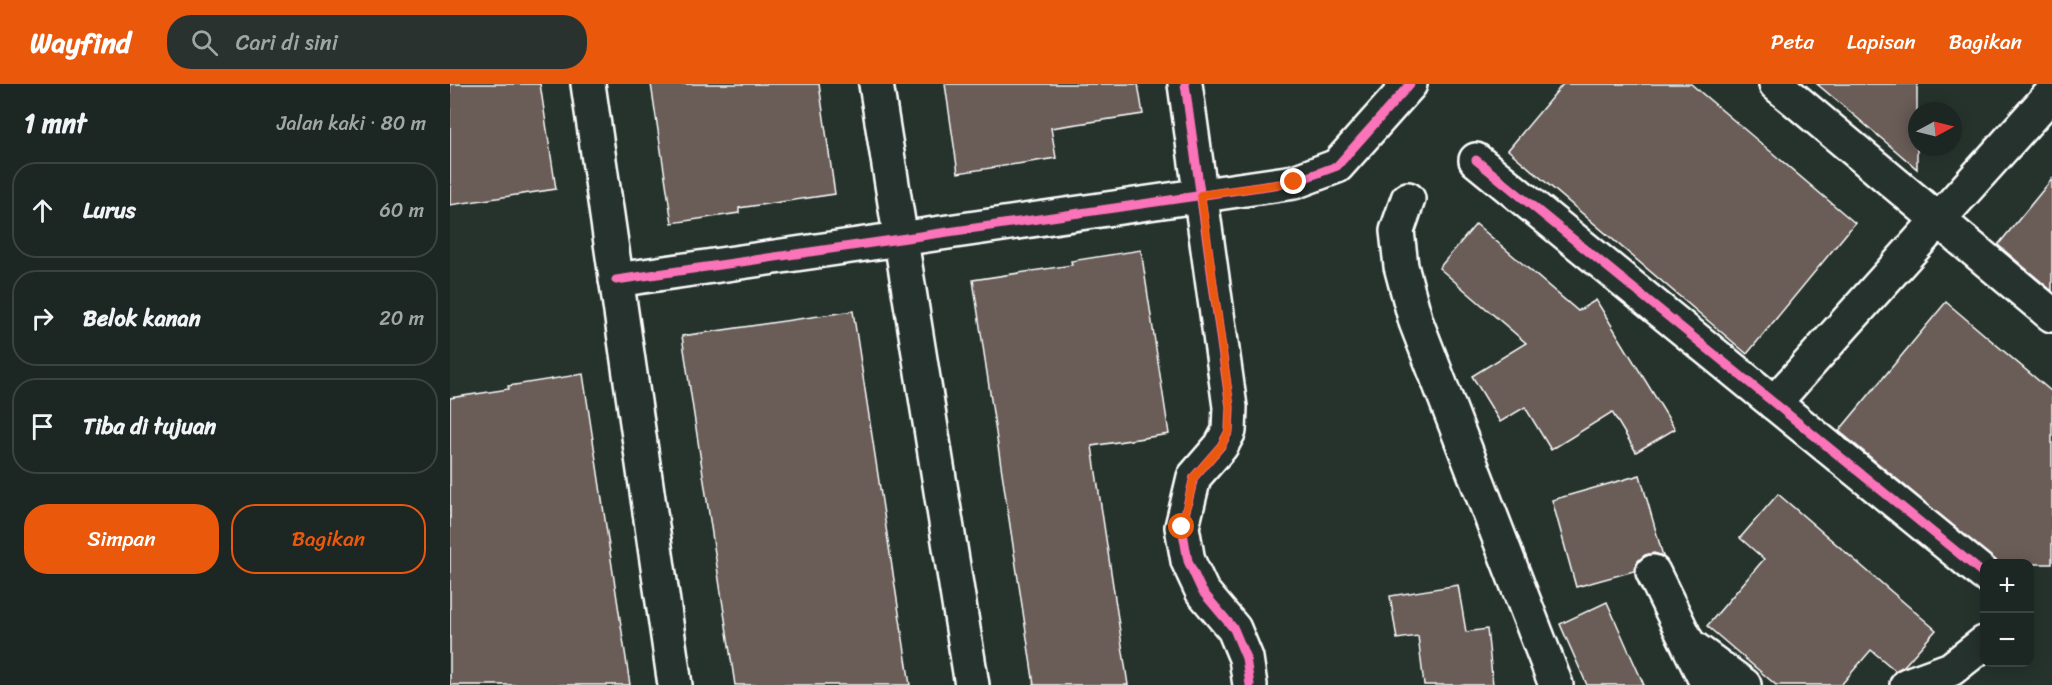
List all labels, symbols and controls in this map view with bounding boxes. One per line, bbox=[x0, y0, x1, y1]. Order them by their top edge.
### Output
search box bbox=[167, 15, 587, 69]
text: Wayfind bbox=[30, 18, 131, 67]
text: Cari di sini bbox=[236, 23, 338, 62]
text: Peta bbox=[1771, 23, 1814, 61]
text: Lapisan bbox=[1847, 23, 1916, 61]
text: Bagikan bbox=[1949, 23, 2022, 61]
icon: search bbox=[188, 26, 221, 59]
text: 1 mnt bbox=[24, 100, 86, 146]
north arrow bbox=[1908, 102, 1962, 156]
text: Jalan kaki · 80 m bbox=[277, 106, 426, 141]
route end bbox=[1280, 168, 1306, 194]
text: Lurus bbox=[83, 191, 136, 230]
text: 60 m bbox=[379, 193, 424, 228]
icon: ahead bbox=[26, 194, 59, 227]
text: Belok kanan bbox=[83, 299, 201, 338]
text: 20 m bbox=[379, 301, 424, 336]
icon: right bbox=[26, 302, 59, 335]
text: Tiba di tujuan bbox=[83, 407, 216, 446]
icon: arrive bbox=[26, 410, 59, 443]
button: Simpan bbox=[24, 504, 219, 574]
button: Bagikan bbox=[231, 504, 426, 574]
route start bbox=[1168, 513, 1194, 539]
map controls bbox=[1980, 559, 2034, 667]
button: + bbox=[1980, 559, 2034, 613]
button: − bbox=[1980, 613, 2034, 667]

